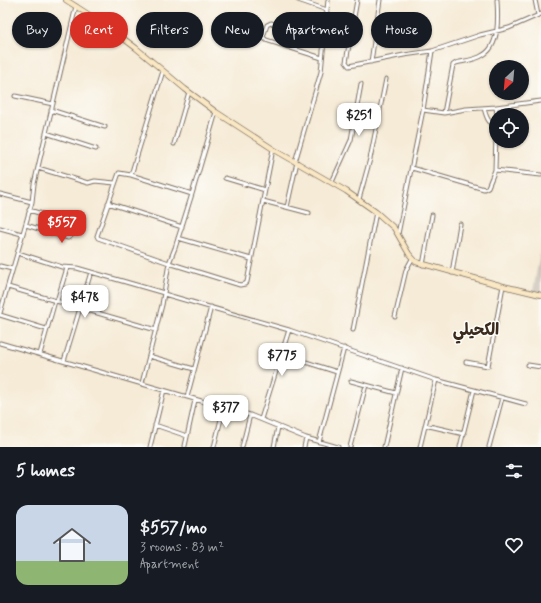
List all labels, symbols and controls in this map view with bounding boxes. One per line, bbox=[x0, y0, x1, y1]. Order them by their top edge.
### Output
chip: Buy bbox=[12, 12, 62, 48]
chip: Rent bbox=[70, 12, 128, 48]
chip: Filters bbox=[136, 12, 203, 48]
chip: New bbox=[211, 12, 264, 48]
chip: Apartment bbox=[272, 12, 363, 48]
chip: House bbox=[371, 12, 432, 48]
north arrow bbox=[489, 60, 529, 100]
map controls bbox=[489, 60, 529, 148]
pin: $251 bbox=[335, 103, 383, 137]
text: $251 bbox=[346, 107, 372, 124]
button: locate bbox=[489, 108, 529, 148]
pin: $557 bbox=[38, 210, 86, 244]
text: $557 bbox=[47, 214, 77, 231]
pin: $478 bbox=[61, 285, 109, 319]
text: $478 bbox=[71, 289, 99, 306]
district label: الكحيلي bbox=[453, 320, 499, 344]
pin: $775 bbox=[258, 343, 306, 377]
text: $775 bbox=[267, 347, 297, 364]
pin: $377 bbox=[202, 395, 250, 429]
text: $377 bbox=[212, 399, 240, 416]
text: 5 homes bbox=[16, 460, 75, 482]
icon: filters bbox=[503, 460, 525, 482]
text: $557/mo bbox=[140, 517, 207, 539]
icon: home bbox=[48, 521, 96, 569]
icon: heart bbox=[503, 534, 525, 556]
text: 3 rooms · 83 m² bbox=[140, 539, 224, 556]
text: Apartment bbox=[140, 556, 199, 573]

